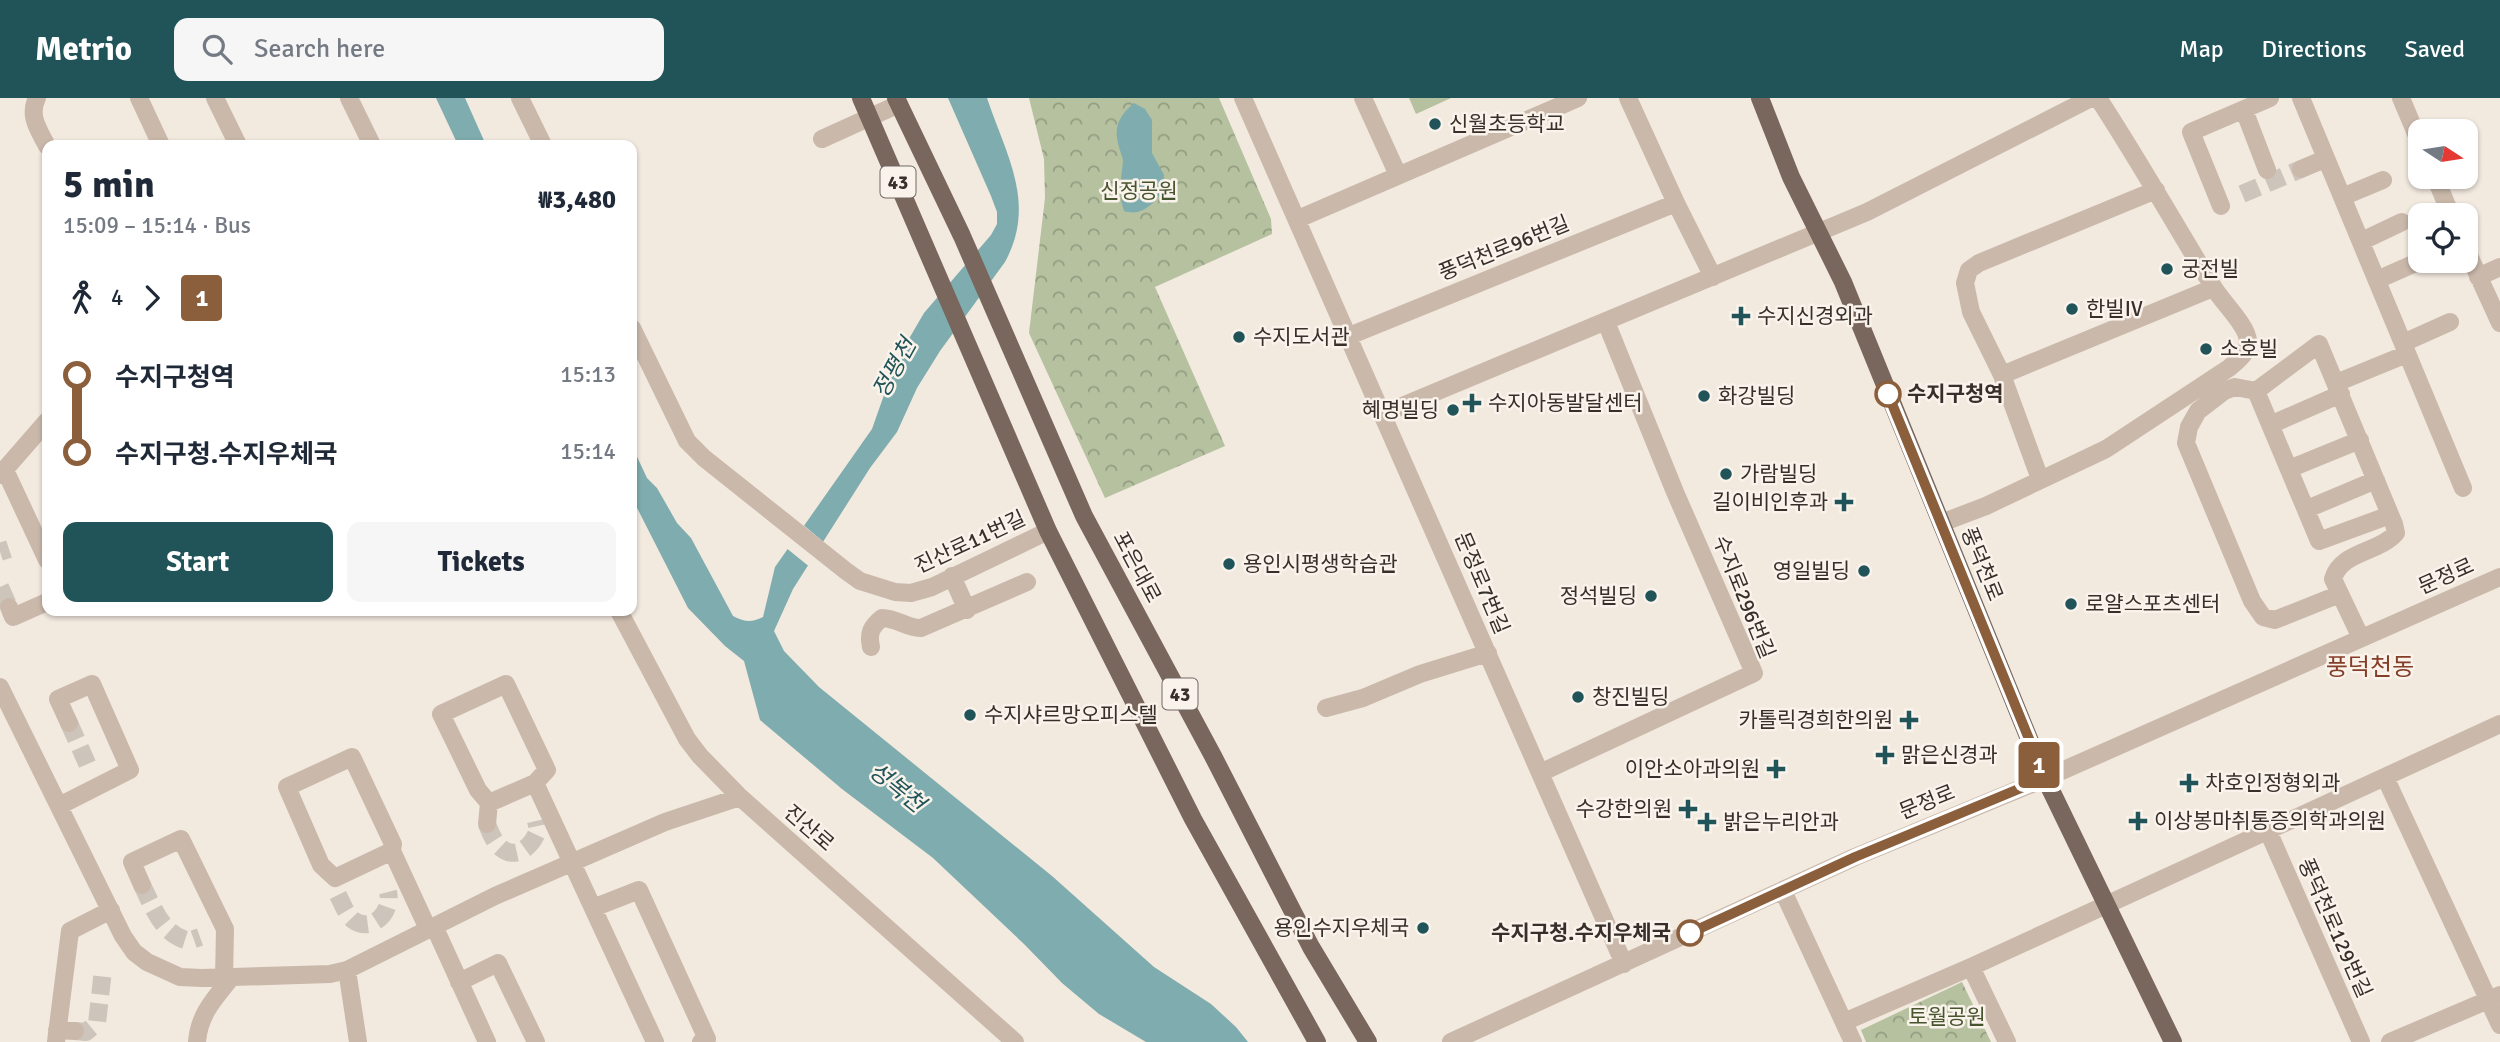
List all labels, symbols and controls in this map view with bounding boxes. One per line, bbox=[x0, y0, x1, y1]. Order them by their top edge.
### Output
search box bbox=[174, 18, 664, 81]
text: Metrio bbox=[35, 29, 132, 70]
icon: search bbox=[198, 30, 236, 68]
text: Search here bbox=[254, 33, 385, 65]
text: Map bbox=[2179, 34, 2224, 64]
text: Directions bbox=[2262, 34, 2367, 64]
text: Saved bbox=[2405, 34, 2465, 64]
place label: 신월초등학교 bbox=[1449, 111, 1565, 137]
marker: 신월초등학교 bbox=[1427, 116, 1443, 132]
north arrow bbox=[2408, 119, 2478, 189]
map controls bbox=[2408, 119, 2478, 273]
text: 5 min bbox=[63, 161, 155, 208]
road number: 43 bbox=[880, 166, 916, 198]
park label: 신정공원 bbox=[1100, 178, 1178, 204]
text: ₩3,480 bbox=[538, 184, 616, 216]
button: locate bbox=[2408, 203, 2478, 273]
street label: 풍덕천로96번길 bbox=[1435, 210, 1573, 286]
text: 15:09 – 15:14 · Bus bbox=[63, 211, 251, 240]
place label: 궁전빌 bbox=[2181, 256, 2239, 282]
marker: 궁전빌 bbox=[2159, 261, 2175, 277]
icon: walk bbox=[63, 279, 101, 317]
icon: forward bbox=[133, 279, 171, 317]
text: 4 bbox=[111, 283, 123, 312]
text: 1 bbox=[195, 283, 208, 313]
place label: 한빌IV bbox=[2086, 296, 2143, 322]
marker: 한빌IV bbox=[2064, 301, 2080, 317]
place label: 수지신경외과 bbox=[1757, 303, 1873, 329]
marker: 수지신경외과 bbox=[1731, 306, 1751, 326]
place label: 수지도서관 bbox=[1253, 324, 1350, 350]
marker: 수지도서관 bbox=[1231, 329, 1247, 345]
water label: 정평천 bbox=[866, 331, 924, 403]
place label: 소호빌 bbox=[2220, 336, 2278, 362]
marker: 소호빌 bbox=[2198, 341, 2214, 357]
text: 15:13 bbox=[560, 360, 616, 389]
text: 수지구청역 bbox=[115, 362, 235, 394]
marker: 수지구청역 bbox=[1875, 381, 1901, 407]
place label: 수지구청역 bbox=[1907, 381, 2004, 407]
place label: 화강빌딩 bbox=[1718, 383, 1795, 409]
marker: 화강빌딩 bbox=[1696, 388, 1712, 404]
place label: 수지아동발달센터 bbox=[1488, 390, 1643, 416]
marker: 수지아동발달센터 bbox=[1462, 393, 1482, 413]
place label: 혜명빌딩 bbox=[1362, 397, 1439, 423]
marker: 혜명빌딩 bbox=[1445, 402, 1461, 418]
text: 15:14 bbox=[560, 437, 616, 466]
text: 수지구청.수지우체국 bbox=[115, 439, 338, 471]
place label: 가람빌딩 bbox=[1740, 461, 1817, 487]
marker: 가람빌딩 bbox=[1718, 466, 1734, 482]
place label: 길이비인후과 bbox=[1712, 489, 1828, 515]
marker: 길이비인후과 bbox=[1834, 492, 1854, 512]
street label: 진산로11번길 bbox=[910, 505, 1030, 579]
button: Start bbox=[63, 522, 333, 602]
button: Tickets bbox=[347, 522, 616, 602]
street label: 풍덕천로 bbox=[1955, 523, 2009, 605]
street label: 포은대로 bbox=[1107, 527, 1167, 607]
street label: 문정로7번길 bbox=[1449, 528, 1515, 638]
street label: 수지로296번길 bbox=[1707, 532, 1781, 662]
place label: 용인시평생학습관 bbox=[1243, 551, 1398, 577]
street label: 문정로 bbox=[2414, 552, 2478, 600]
marker: 용인시평생학습관 bbox=[1221, 556, 1237, 572]
place label: 영일빌딩 bbox=[1773, 558, 1850, 584]
marker: 영일빌딩 bbox=[1856, 563, 1872, 579]
place label: 정석빌딩 bbox=[1560, 583, 1637, 609]
marker: 정석빌딩 bbox=[1643, 588, 1659, 604]
place label: 로얄스포츠센터 bbox=[2085, 591, 2220, 617]
marker: 로얄스포츠센터 bbox=[2063, 596, 2079, 612]
district label: 풍덕천동 bbox=[2326, 652, 2414, 682]
road number: 43 bbox=[1162, 678, 1198, 709]
place label: 창진빌딩 bbox=[1592, 684, 1669, 710]
marker: 창진빌딩 bbox=[1570, 689, 1586, 705]
place label: 수지샤르망오피스텔 bbox=[984, 702, 1158, 728]
marker: 수지샤르망오피스텔 bbox=[962, 707, 978, 723]
place label: 카톨릭경희한의원 bbox=[1738, 707, 1893, 733]
marker: 카톨릭경희한의원 bbox=[1899, 710, 1919, 730]
place label: 맑은신경과 bbox=[1901, 742, 1998, 768]
line badge: 1 bbox=[2016, 742, 2062, 788]
marker: 맑은신경과 bbox=[1875, 745, 1895, 765]
text: 1 bbox=[2033, 750, 2045, 780]
water label: 성복천 bbox=[863, 756, 933, 820]
place label: 이안소아과의원 bbox=[1625, 756, 1760, 782]
marker: 이안소아과의원 bbox=[1766, 759, 1786, 779]
place label: 차호인정형외과 bbox=[2205, 770, 2340, 796]
marker: 차호인정형외과 bbox=[2179, 773, 2199, 793]
street label: 문정로 bbox=[1895, 779, 1959, 825]
place label: 수강한의원 bbox=[1575, 796, 1672, 822]
street label: 진산로 bbox=[779, 799, 839, 857]
marker: 수강한의원 bbox=[1678, 799, 1698, 819]
place label: 이상봉마취통증의학과의원 bbox=[2154, 808, 2386, 834]
place label: 밝은누리안과 bbox=[1723, 809, 1839, 835]
marker: 이상봉마취통증의학과의원 bbox=[2128, 811, 2148, 831]
marker: 밝은누리안과 bbox=[1697, 812, 1717, 832]
street label: 풍덕천로129번길 bbox=[2293, 854, 2377, 1002]
place label: 용인수지우체국 bbox=[1274, 915, 1409, 941]
marker: 용인수지우체국 bbox=[1415, 920, 1431, 936]
place label: 수지구청.수지우체국 bbox=[1491, 920, 1671, 946]
marker: 수지구청.수지우체국 bbox=[1677, 920, 1703, 946]
park label: 토월공원 bbox=[1908, 1004, 1986, 1030]

